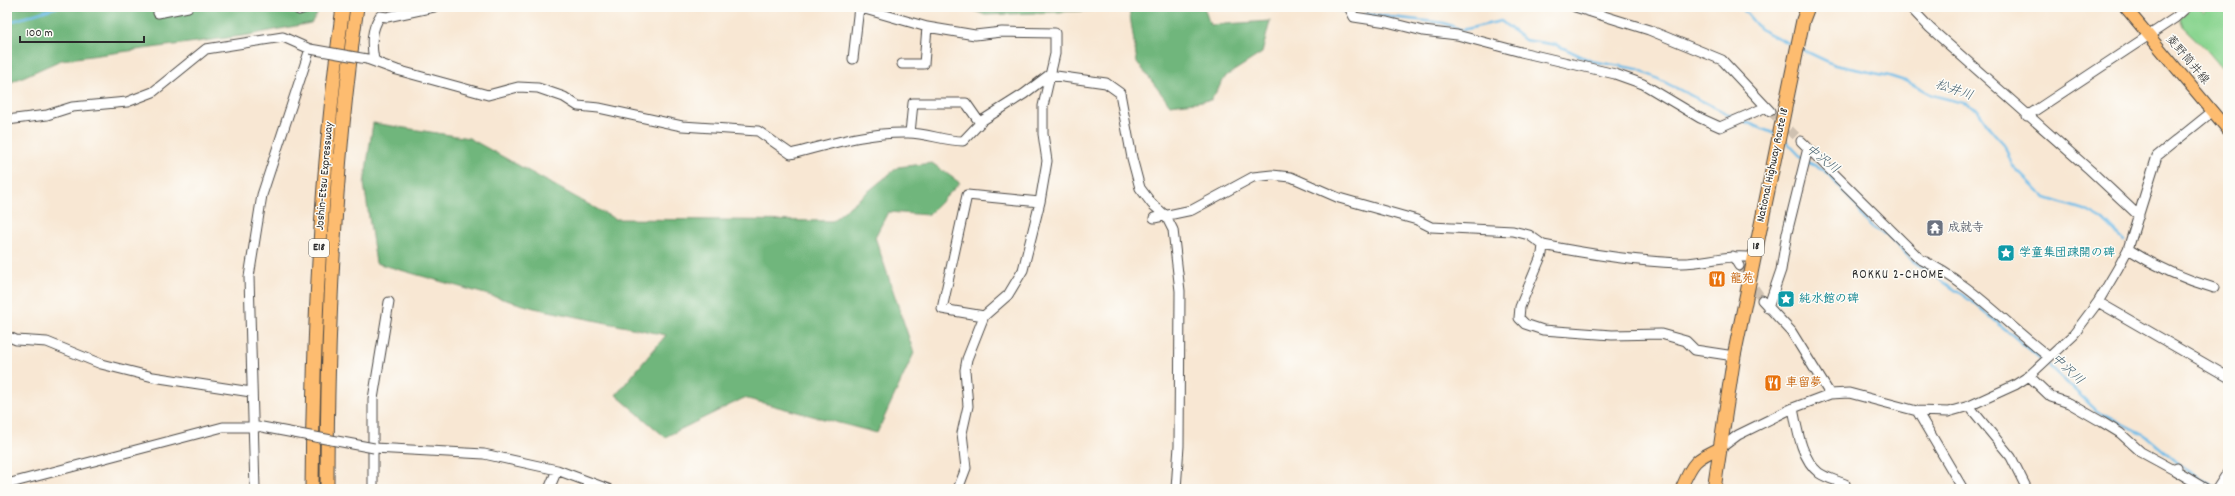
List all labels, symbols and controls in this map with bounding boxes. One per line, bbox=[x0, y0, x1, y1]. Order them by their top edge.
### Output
scale bar bbox=[20, 18, 144, 44]
text: 100 m bbox=[26, 25, 53, 42]
street label: 菱野筒井線 bbox=[2161, 32, 2213, 88]
water label: 松井川 bbox=[1932, 76, 1976, 106]
street label: National Highway Route 18 bbox=[1753, 106, 1793, 224]
street label: Joshin-Etsu Expressway bbox=[312, 120, 338, 231]
water label: 中沢川 bbox=[1801, 141, 1843, 179]
temple icon: 成就寺 bbox=[1925, 218, 1945, 238]
place label: 成就寺 bbox=[1948, 220, 1984, 237]
road number: 18 bbox=[1748, 238, 1764, 256]
road number: E18 bbox=[309, 239, 329, 257]
place icon: 学童集団疎開の碑 bbox=[1996, 243, 2016, 263]
place label: 学童集団疎開の碑 bbox=[2019, 245, 2115, 262]
district label: ROKKU 2-CHOME bbox=[1852, 266, 1944, 285]
restaurant icon: 龍苑 bbox=[1707, 269, 1727, 289]
place label: 龍苑 bbox=[1730, 271, 1754, 288]
place icon: 純水館の碑 bbox=[1776, 289, 1796, 309]
place label: 純水館の碑 bbox=[1799, 291, 1859, 308]
water label: 中沢川 bbox=[2046, 350, 2088, 390]
restaurant icon: 車留夢 bbox=[1763, 373, 1783, 393]
place label: 車留夢 bbox=[1786, 375, 1822, 392]

